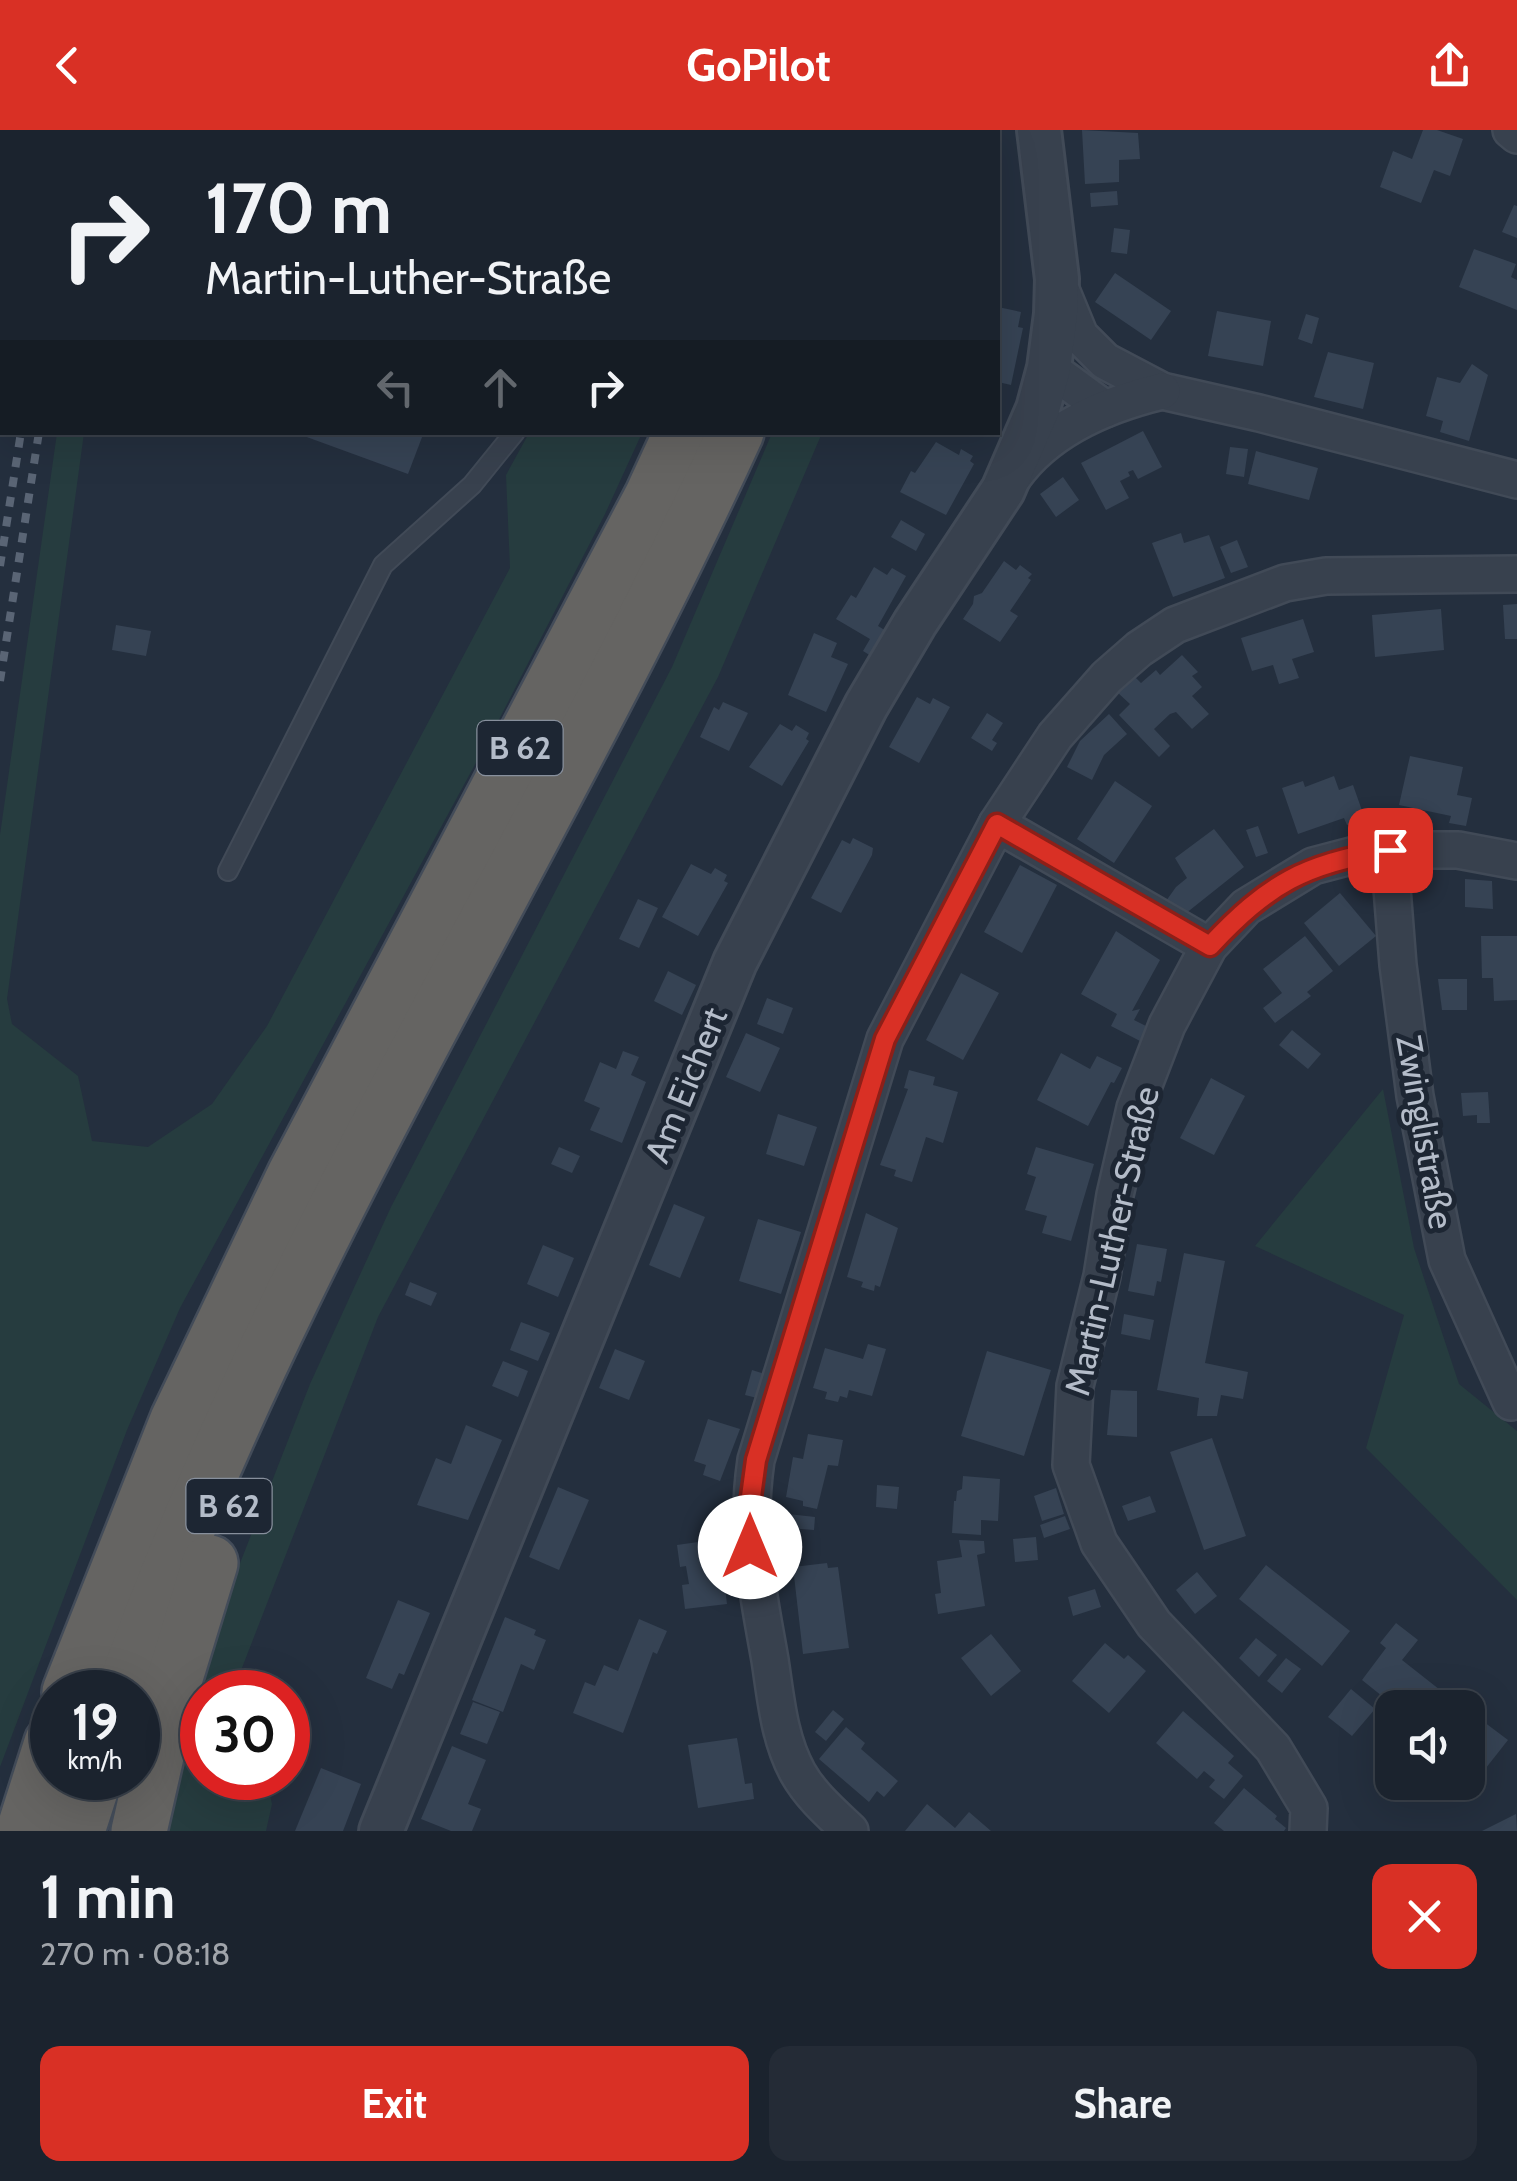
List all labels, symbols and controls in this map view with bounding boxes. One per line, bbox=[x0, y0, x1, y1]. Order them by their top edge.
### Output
icon: back bbox=[40, 38, 95, 93]
text: GoPilot bbox=[686, 38, 831, 92]
icon: share bbox=[1422, 38, 1477, 93]
text: 170 m bbox=[205, 165, 392, 251]
icon: right bbox=[40, 170, 170, 300]
text: Martin-Luther-Straße bbox=[205, 251, 611, 305]
icon: left bbox=[368, 360, 423, 415]
icon: ahead bbox=[473, 360, 528, 415]
icon: right bbox=[578, 360, 633, 415]
road number: B 62 bbox=[478, 721, 562, 775]
pin bbox=[1348, 808, 1433, 893]
icon: arrive bbox=[1363, 823, 1418, 878]
street label: Am Eichert bbox=[635, 1001, 736, 1169]
street label: Zwinglistraße bbox=[1387, 1032, 1464, 1232]
street label: Martin-Luther-Straße bbox=[1055, 1082, 1168, 1400]
road number: B 62 bbox=[186, 1479, 272, 1533]
position arrow bbox=[698, 1495, 802, 1599]
speed limit sign: 30 bbox=[180, 1670, 310, 1800]
map controls bbox=[1375, 1690, 1485, 1800]
button: sound bbox=[1375, 1690, 1485, 1800]
text: 19 bbox=[72, 1692, 118, 1753]
text: km/h bbox=[68, 1745, 122, 1775]
text: 1 min bbox=[40, 1860, 175, 1933]
button: close bbox=[1372, 1864, 1477, 1969]
text: 270 m · 08:18 bbox=[40, 1934, 230, 1973]
button: Exit bbox=[40, 2046, 749, 2161]
button: Share bbox=[769, 2046, 1477, 2161]

